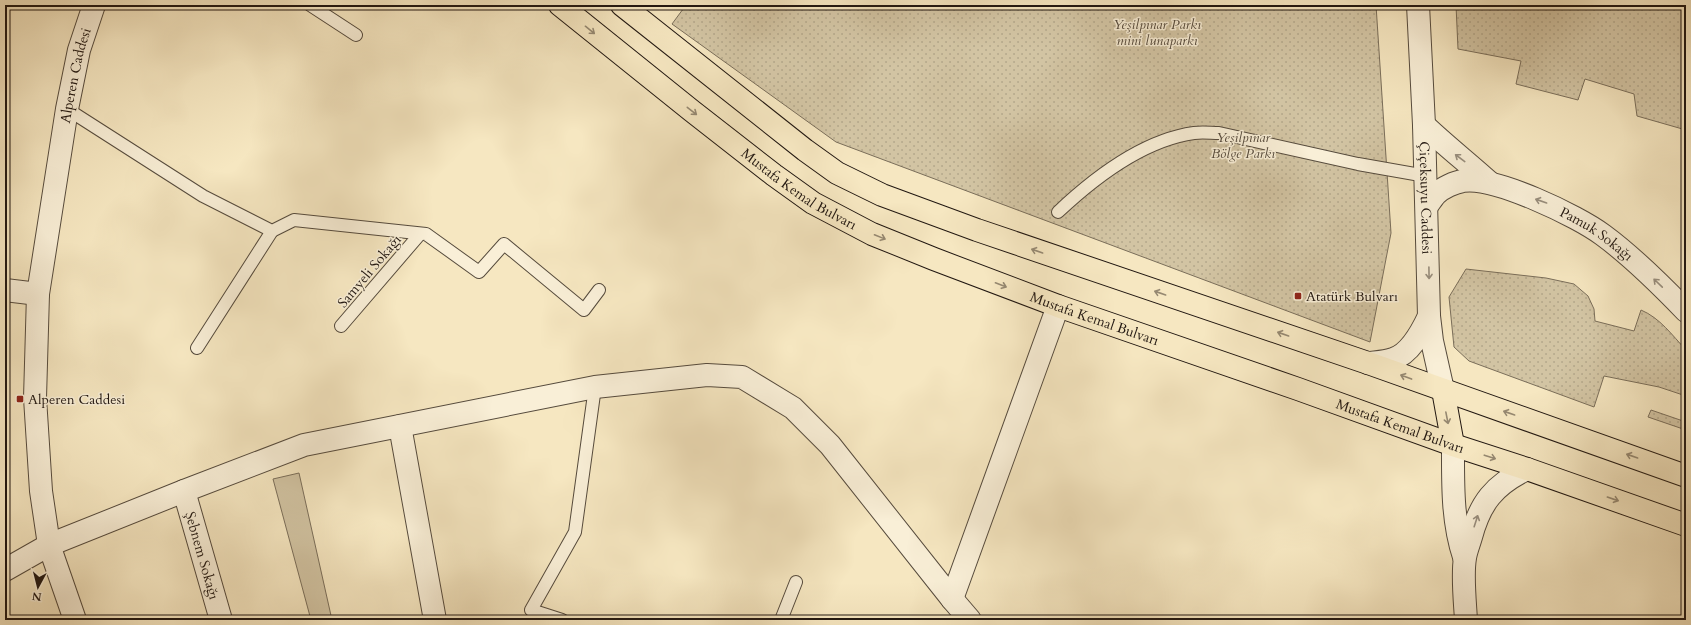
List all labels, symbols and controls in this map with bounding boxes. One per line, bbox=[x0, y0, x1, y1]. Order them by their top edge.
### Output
park label: Yeşilpınar Parkı mini lunaparkı bbox=[1113, 15, 1201, 50]
street label: Alperen Caddesi bbox=[56, 25, 96, 124]
one-way arrow bbox=[585, 25, 595, 34]
one-way arrow bbox=[686, 107, 697, 115]
park label: Yeşilpınar Bölge Parkı bbox=[1211, 128, 1275, 163]
street label: Çiçeksuyu Caddesi bbox=[1414, 141, 1436, 255]
street label: Mustafa Kemal Bulvarı bbox=[737, 144, 860, 234]
one-way arrow bbox=[1455, 154, 1466, 162]
one-way arrow bbox=[1536, 197, 1548, 205]
street label: Pamuk Sokağı bbox=[1556, 203, 1637, 265]
street label: Samyeli Sokağı bbox=[333, 231, 406, 312]
one-way arrow bbox=[874, 234, 886, 242]
one-way arrow bbox=[1030, 247, 1043, 254]
one-way arrow bbox=[1425, 266, 1433, 279]
one-way arrow bbox=[1653, 278, 1663, 288]
one-way arrow bbox=[995, 281, 1007, 289]
street label: Mustafa Kemal Bulvarı bbox=[1027, 287, 1161, 350]
place label: Atatürk Bulvarı bbox=[1306, 287, 1398, 306]
one-way arrow bbox=[1154, 288, 1166, 296]
marker: Atatürk Bulvarı bbox=[1293, 291, 1303, 301]
one-way arrow bbox=[1277, 330, 1289, 338]
one-way arrow bbox=[1400, 372, 1412, 380]
place label: Alperen Caddesi bbox=[28, 390, 125, 409]
marker: Alperen Caddesi bbox=[15, 394, 25, 404]
street label: Mustafa Kemal Bulvarı bbox=[1333, 394, 1467, 458]
one-way arrow bbox=[1503, 409, 1516, 416]
one-way arrow bbox=[1444, 411, 1452, 424]
one-way arrow bbox=[1626, 452, 1639, 459]
one-way arrow bbox=[1483, 454, 1496, 461]
one-way arrow bbox=[1606, 496, 1618, 504]
street label: Şebnem Sokağı bbox=[180, 509, 224, 602]
one-way arrow bbox=[1472, 515, 1480, 527]
north arrow bbox=[18, 567, 58, 607]
text: N bbox=[31, 588, 42, 604]

